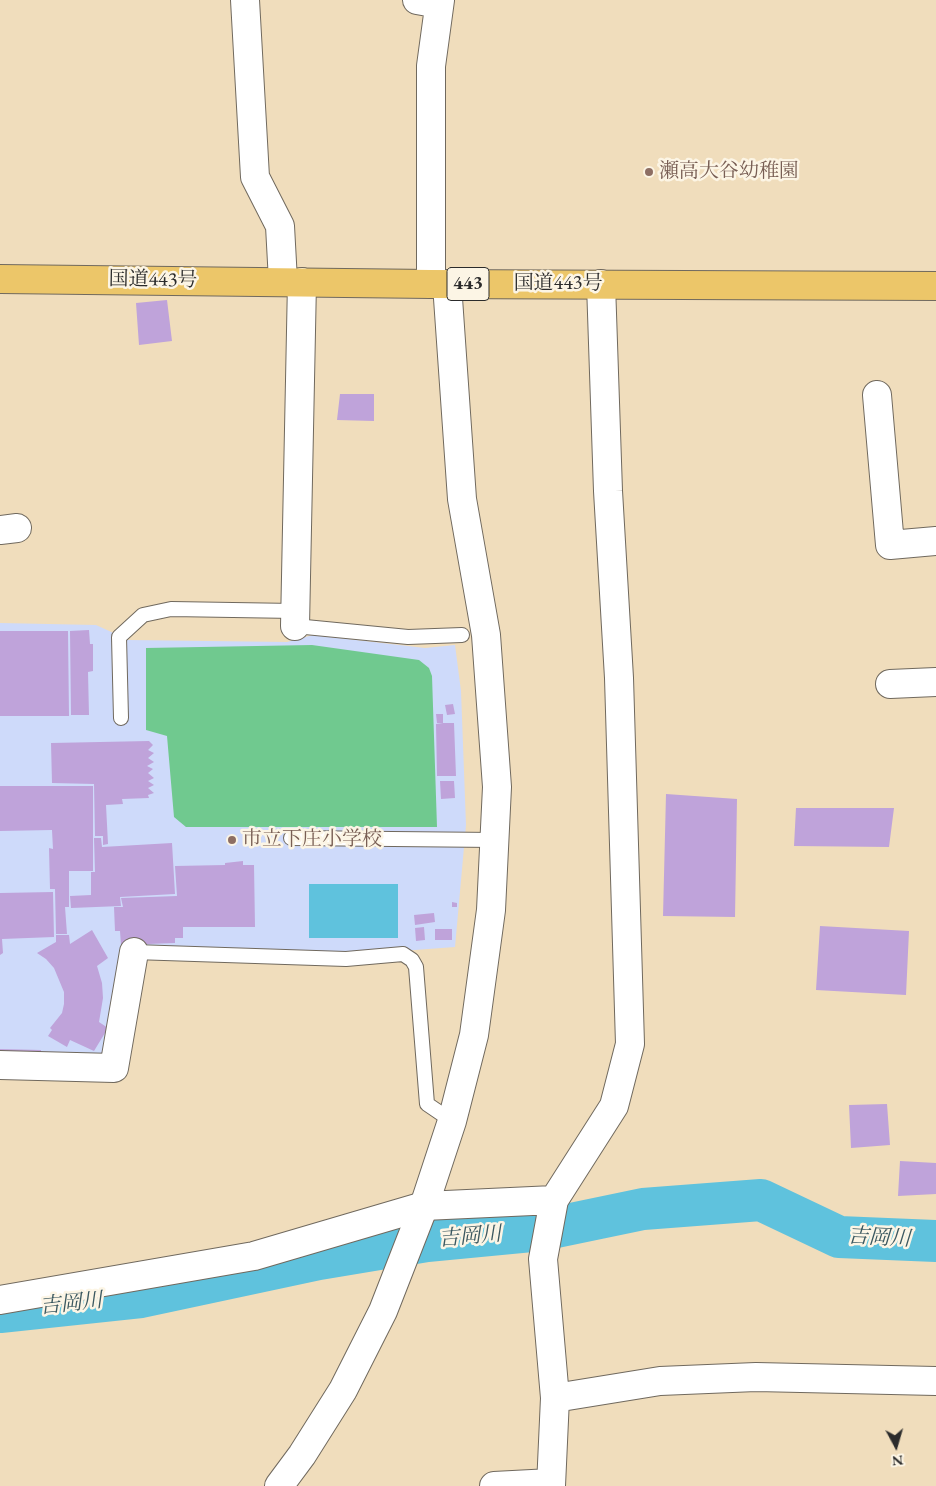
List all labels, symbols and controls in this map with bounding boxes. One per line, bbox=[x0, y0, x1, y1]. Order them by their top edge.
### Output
place label: 瀬高大谷幼稚園 bbox=[659, 160, 799, 184]
marker: 瀬高大谷幼稚園 bbox=[643, 166, 655, 178]
street label: 国道443号 bbox=[108, 267, 198, 293]
road number: 443 bbox=[447, 268, 489, 300]
street label: 国道443号 bbox=[514, 272, 602, 296]
place label: 市立下庄小学校 bbox=[242, 828, 382, 852]
marker: 市立下庄小学校 bbox=[226, 834, 238, 846]
water label: 吉岡川 bbox=[438, 1222, 502, 1252]
water label: 吉岡川 bbox=[847, 1224, 911, 1252]
water label: 吉岡川 bbox=[38, 1288, 104, 1320]
north arrow bbox=[871, 1421, 921, 1471]
text: N bbox=[891, 1451, 904, 1470]

